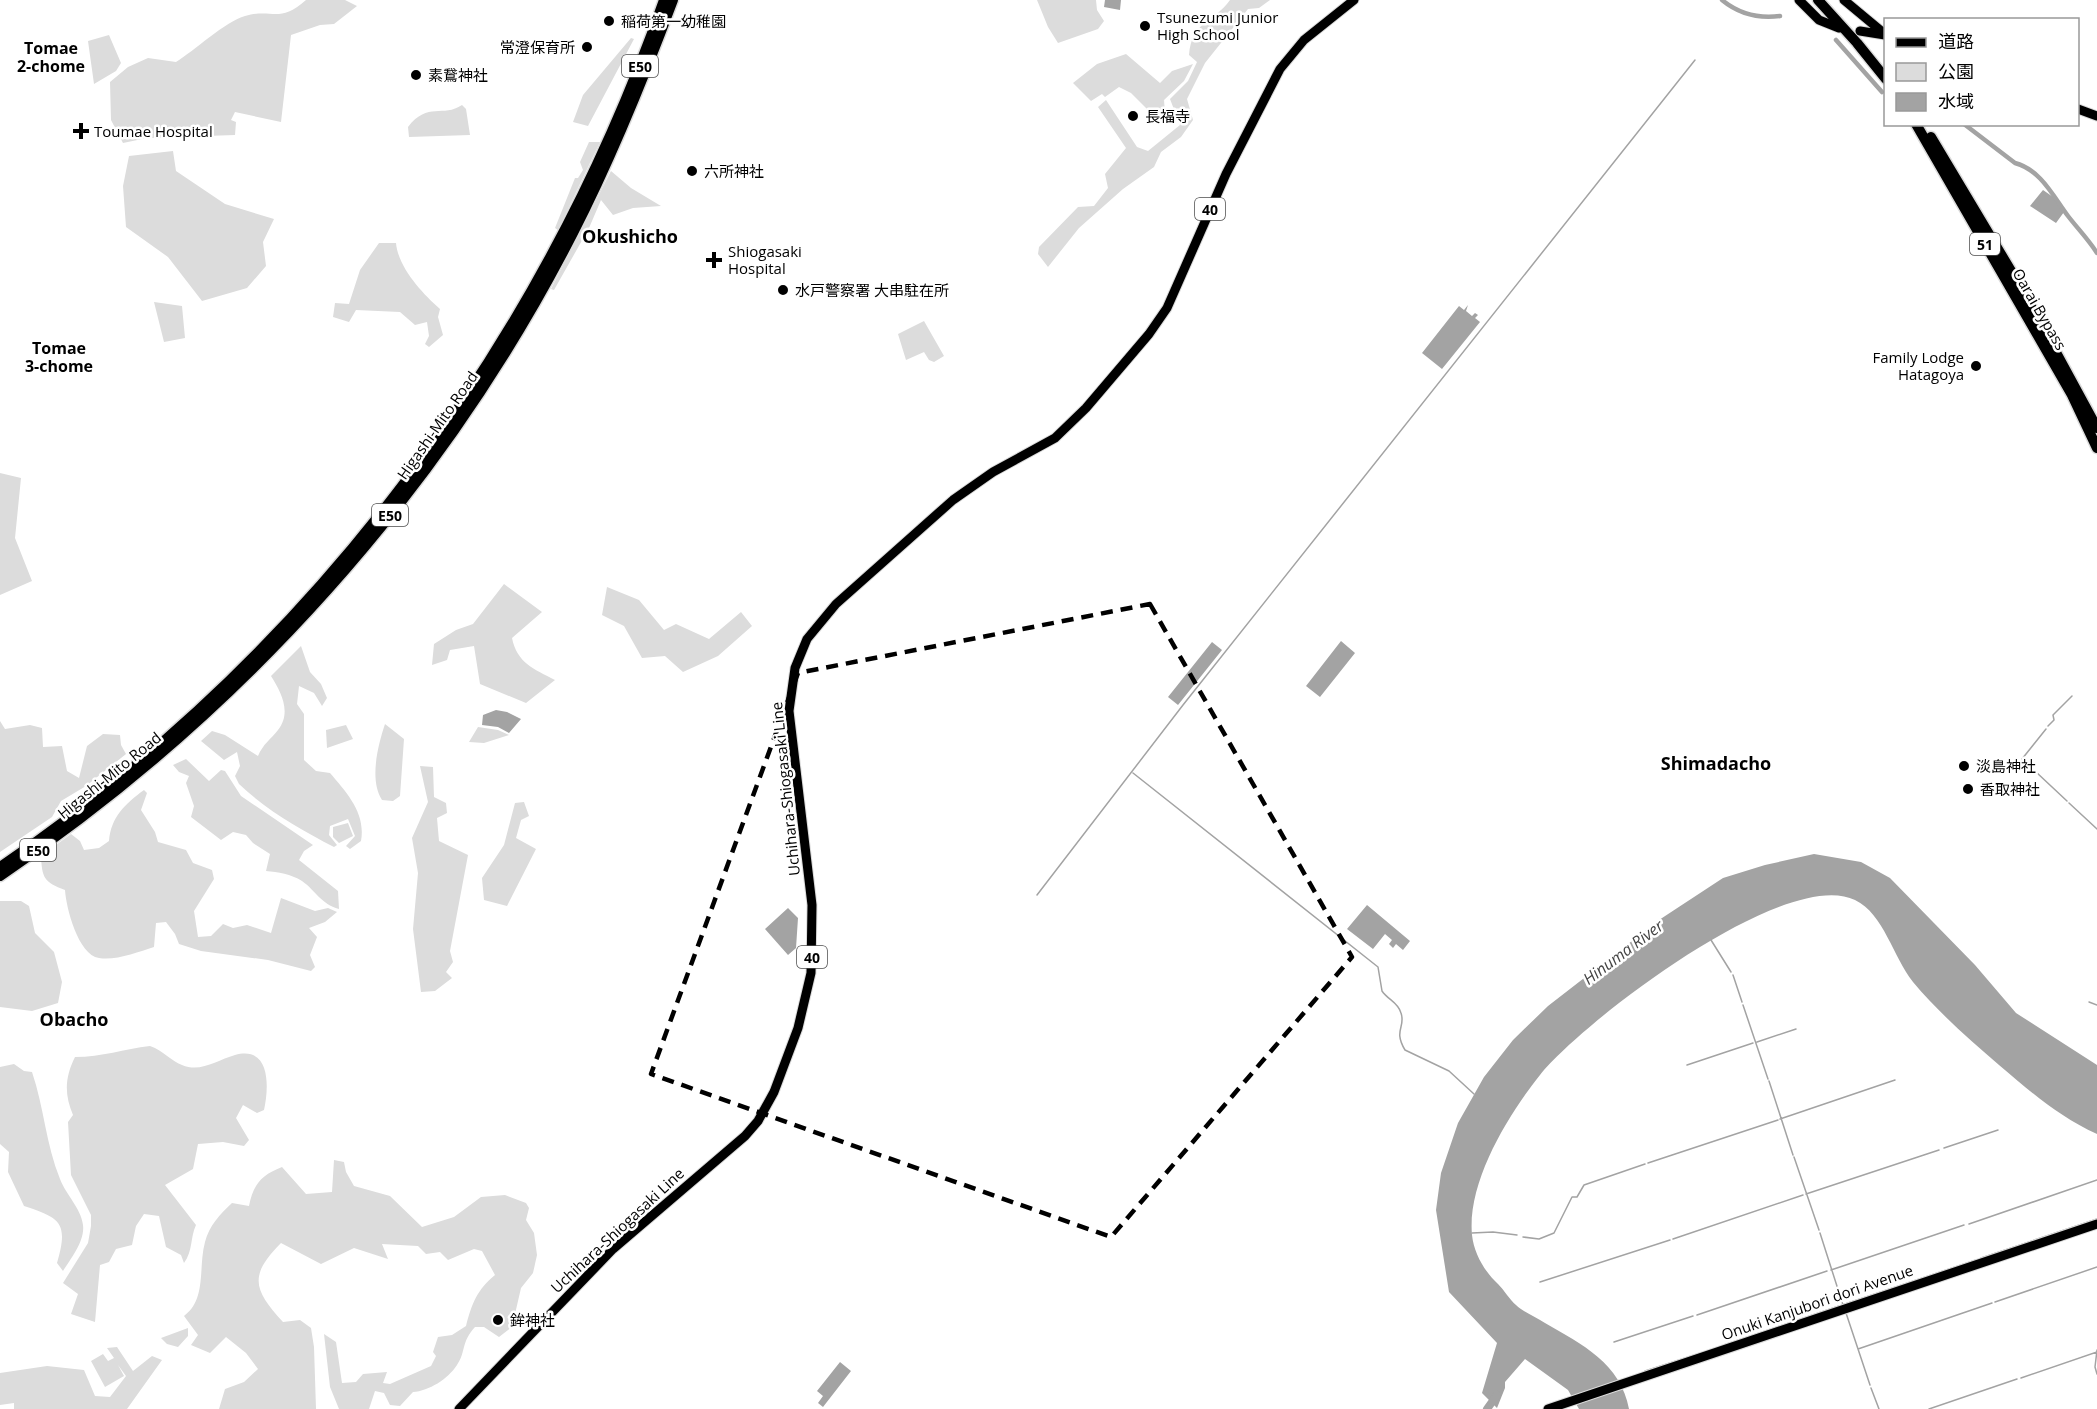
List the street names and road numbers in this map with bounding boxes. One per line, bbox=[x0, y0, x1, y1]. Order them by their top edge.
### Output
road number: E50 bbox=[622, 55, 658, 77]
road number: 40 bbox=[1195, 198, 1225, 220]
road number: 51 bbox=[1970, 233, 2000, 255]
street label: Oarai Bypass bbox=[2009, 265, 2071, 353]
street label: Higashi-Mito Road bbox=[392, 367, 482, 483]
road number: E50 bbox=[372, 504, 408, 526]
street label: Uchihara-Shiogasaki Line bbox=[766, 701, 804, 877]
street label: Higashi-Mito Road bbox=[53, 727, 165, 823]
road number: E50 bbox=[20, 839, 56, 861]
road number: 40 bbox=[797, 946, 827, 968]
street label: Uchihara-Shiogasaki Line bbox=[546, 1163, 688, 1297]
street label: Onuki Kanjubori dori Avenue bbox=[1718, 1260, 1916, 1344]

